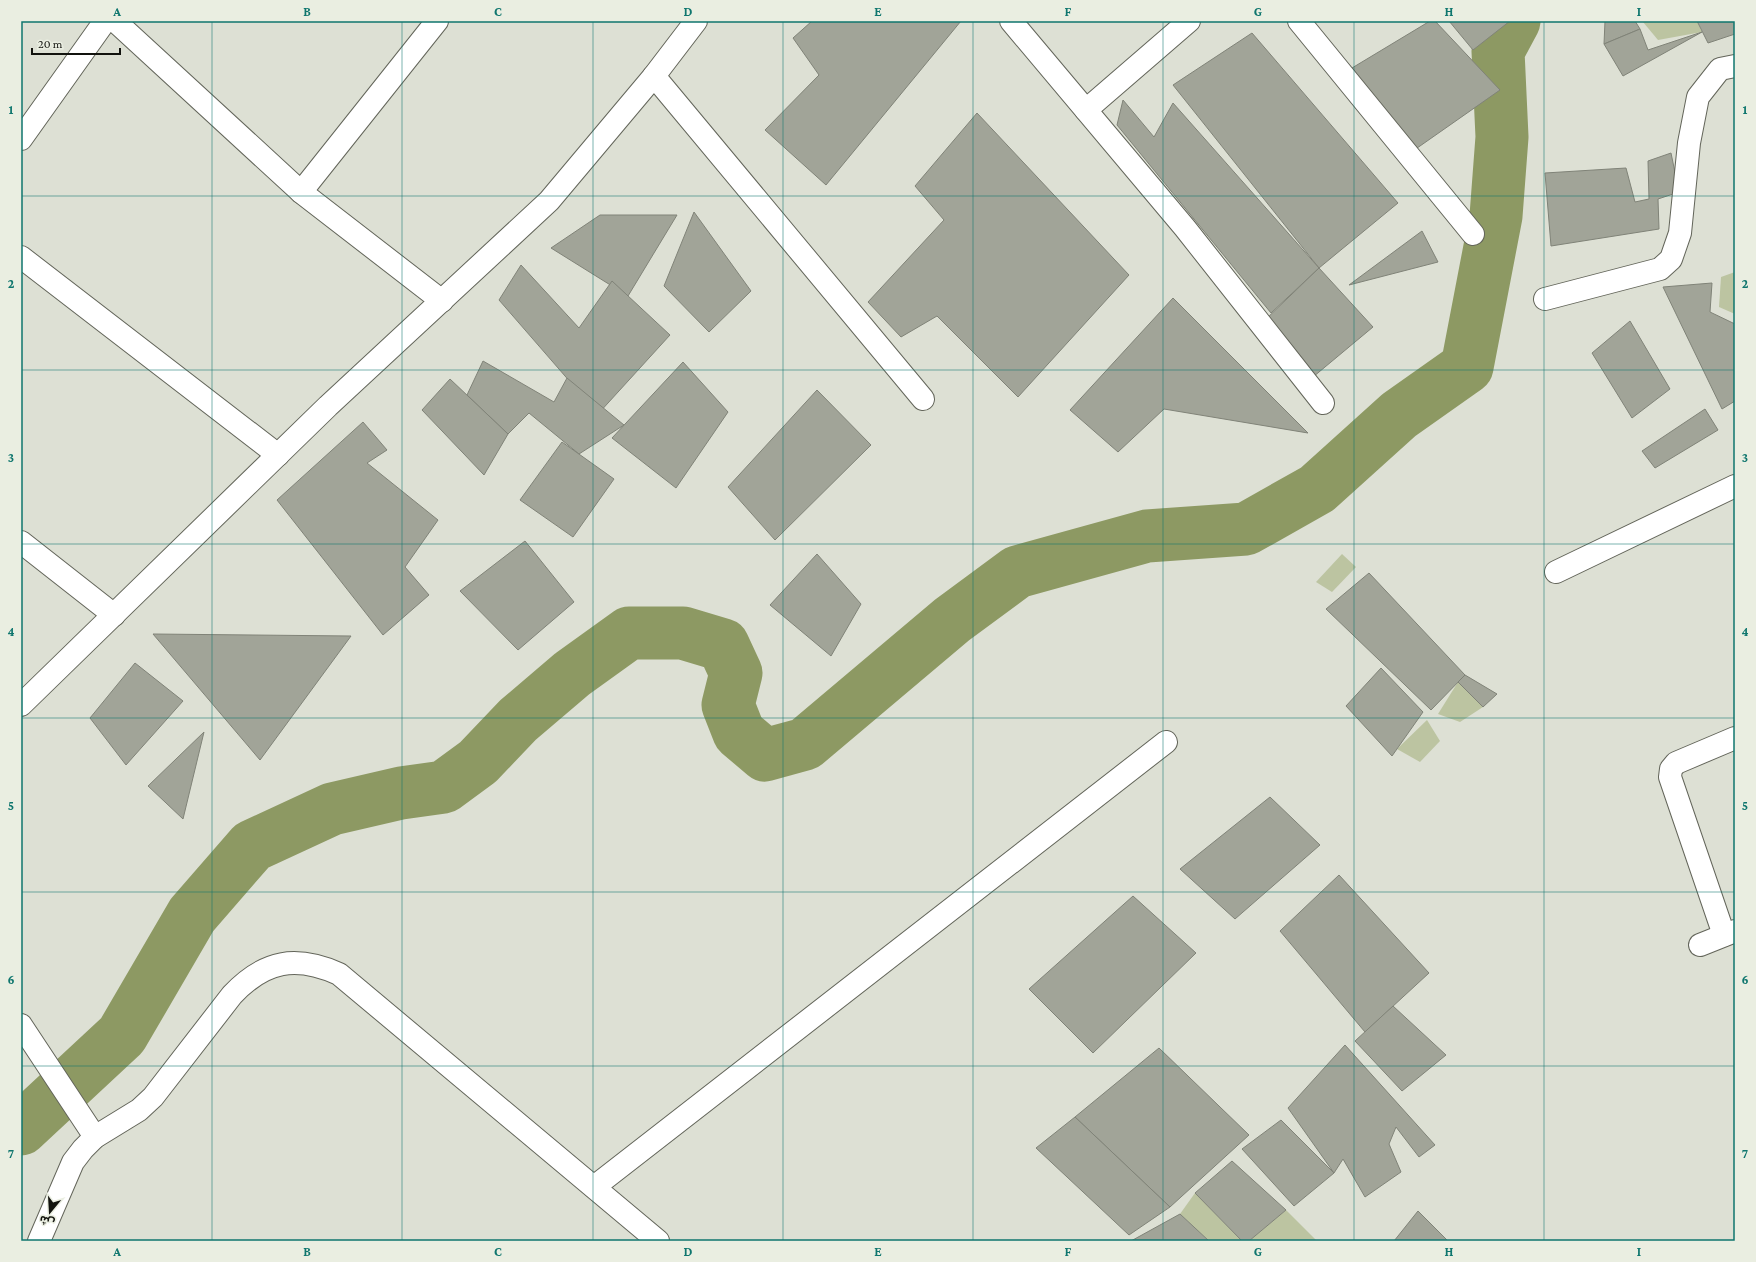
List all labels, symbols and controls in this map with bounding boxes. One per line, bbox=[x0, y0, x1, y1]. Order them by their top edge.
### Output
text: A bbox=[112, 4, 121, 19]
text: B bbox=[303, 4, 311, 19]
text: C bbox=[494, 4, 502, 19]
text: D bbox=[684, 4, 693, 19]
text: E bbox=[874, 4, 882, 19]
text: F bbox=[1065, 4, 1072, 19]
text: G bbox=[1254, 4, 1262, 19]
text: H bbox=[1445, 4, 1454, 19]
text: I bbox=[1637, 4, 1641, 19]
scale bar bbox=[32, 30, 120, 56]
text: 20 m bbox=[38, 37, 63, 51]
text: 1 bbox=[9, 102, 14, 117]
text: 1 bbox=[1743, 102, 1748, 117]
text: 2 bbox=[8, 276, 15, 291]
text: 2 bbox=[1742, 276, 1749, 291]
text: 3 bbox=[8, 450, 14, 465]
text: 3 bbox=[1742, 450, 1748, 465]
text: 4 bbox=[7, 624, 15, 639]
text: 4 bbox=[1741, 624, 1749, 639]
text: 5 bbox=[8, 798, 14, 813]
text: 5 bbox=[1742, 798, 1748, 813]
text: 6 bbox=[7, 972, 15, 987]
text: 6 bbox=[1741, 972, 1749, 987]
text: 7 bbox=[8, 1146, 14, 1161]
text: 7 bbox=[1742, 1146, 1748, 1161]
north arrow bbox=[30, 1192, 70, 1232]
text: ش bbox=[38, 1213, 56, 1230]
text: A bbox=[112, 1244, 121, 1259]
text: B bbox=[303, 1244, 311, 1259]
text: C bbox=[494, 1244, 502, 1259]
text: D bbox=[684, 1244, 693, 1259]
text: E bbox=[874, 1244, 882, 1259]
text: F bbox=[1065, 1244, 1072, 1259]
text: G bbox=[1254, 1244, 1262, 1259]
text: H bbox=[1445, 1244, 1454, 1259]
text: I bbox=[1637, 1244, 1641, 1259]

